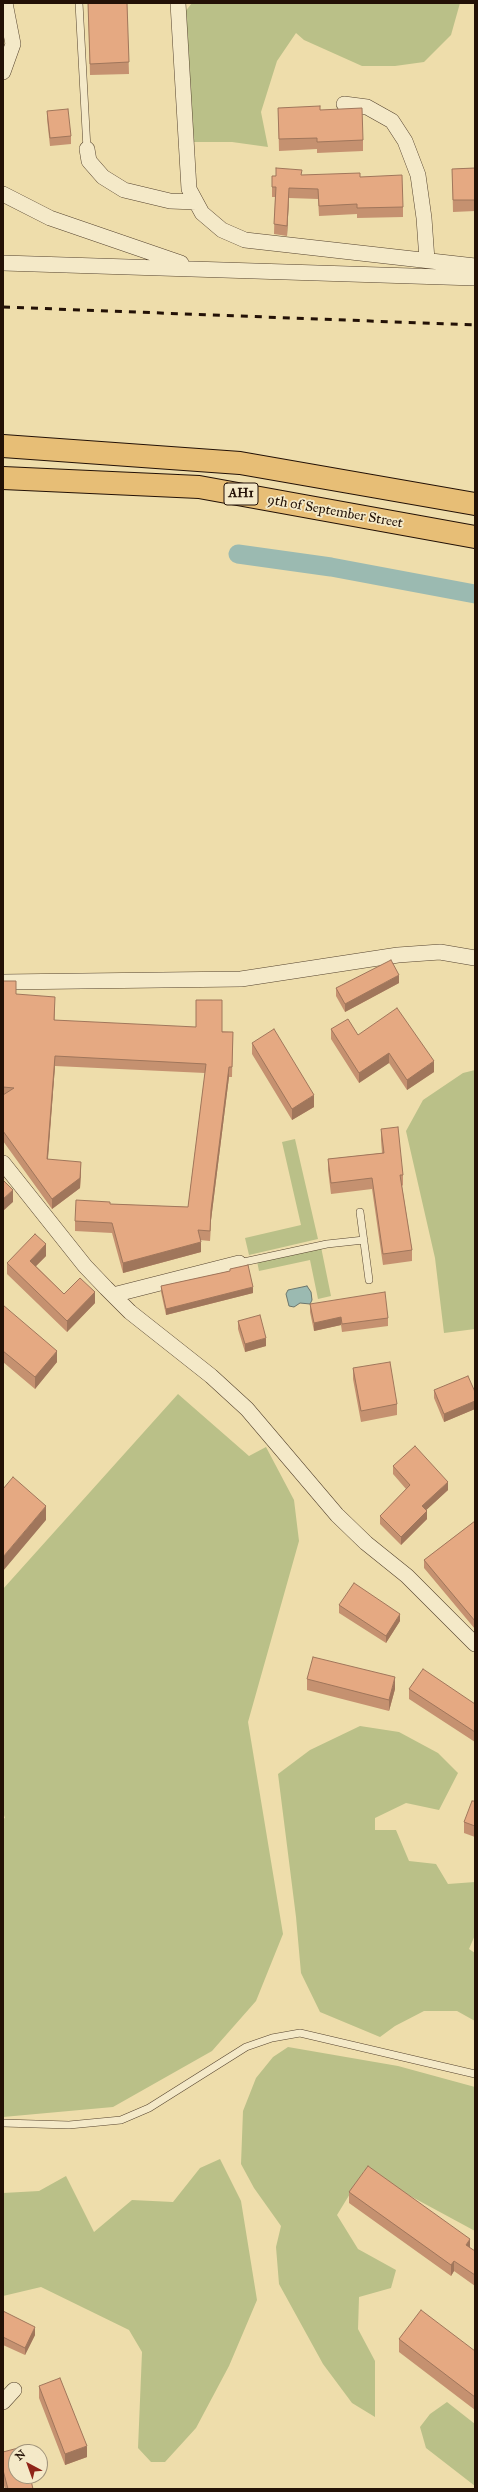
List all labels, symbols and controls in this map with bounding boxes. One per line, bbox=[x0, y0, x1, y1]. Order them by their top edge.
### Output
road number: AH1 bbox=[224, 483, 258, 505]
street label: 9th of September Street bbox=[266, 492, 404, 532]
north arrow bbox=[8, 2444, 48, 2484]
text: N bbox=[13, 2447, 28, 2463]

